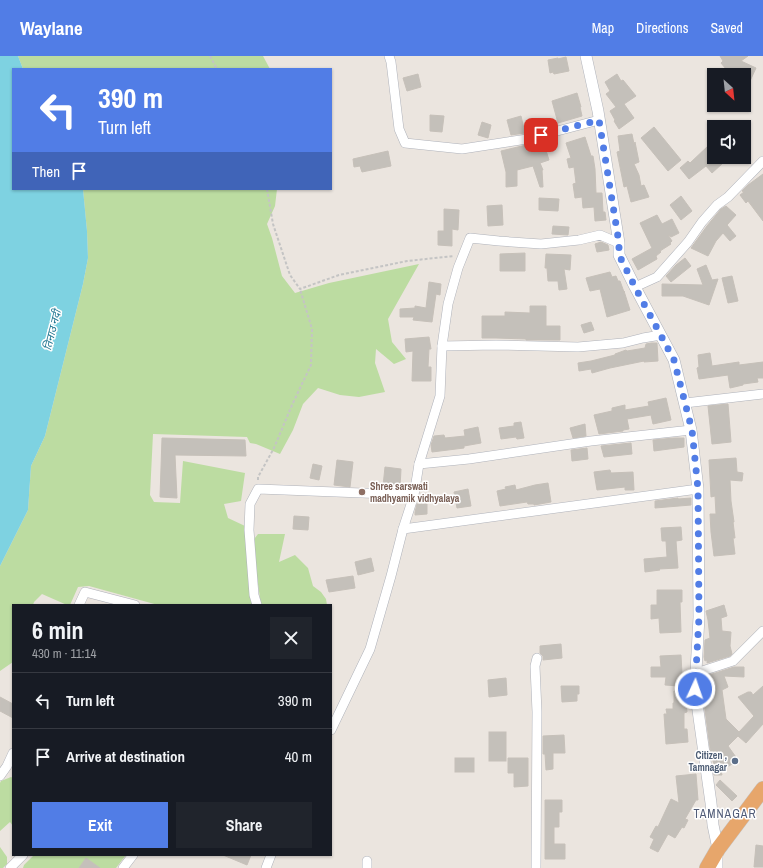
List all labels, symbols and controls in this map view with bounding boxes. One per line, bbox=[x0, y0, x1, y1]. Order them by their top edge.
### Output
text: Waylane bbox=[20, 15, 83, 41]
text: Map bbox=[592, 19, 614, 37]
text: Directions bbox=[636, 19, 688, 37]
text: Saved bbox=[710, 19, 743, 37]
north arrow bbox=[707, 68, 751, 112]
map controls bbox=[707, 68, 751, 164]
text: 390 m bbox=[98, 79, 163, 117]
icon: left bbox=[32, 84, 84, 136]
text: Turn left bbox=[98, 115, 151, 140]
pin bbox=[524, 118, 558, 152]
button: sound bbox=[707, 120, 751, 164]
icon: arrive bbox=[530, 124, 552, 146]
icon: arrive bbox=[68, 160, 90, 182]
text: Then bbox=[32, 161, 60, 182]
water label: तिनाउ नदी bbox=[40, 306, 64, 352]
place label: Shree sarswati madhyamik vidhyalaya bbox=[370, 480, 460, 505]
marker: Shree sarswati madhyamik vidhyalaya bbox=[357, 487, 367, 497]
text: 6 min bbox=[32, 614, 83, 646]
button: close bbox=[270, 617, 312, 659]
text: 430 m · 11:14 bbox=[32, 645, 96, 662]
position arrow bbox=[674, 668, 716, 710]
icon: left bbox=[32, 690, 54, 712]
text: Turn left bbox=[66, 690, 114, 711]
text: 390 m bbox=[278, 690, 312, 711]
icon: arrive bbox=[32, 746, 54, 768]
text: Arrive at destination bbox=[66, 746, 185, 767]
text: 40 m bbox=[285, 746, 312, 767]
place label: Citizen , Tamnagar bbox=[688, 749, 728, 774]
marker: Citizen , Tamnagar bbox=[730, 756, 740, 766]
button: Exit bbox=[32, 802, 168, 848]
button: Share bbox=[176, 802, 312, 848]
district label: TAMNAGAR bbox=[693, 806, 757, 822]

